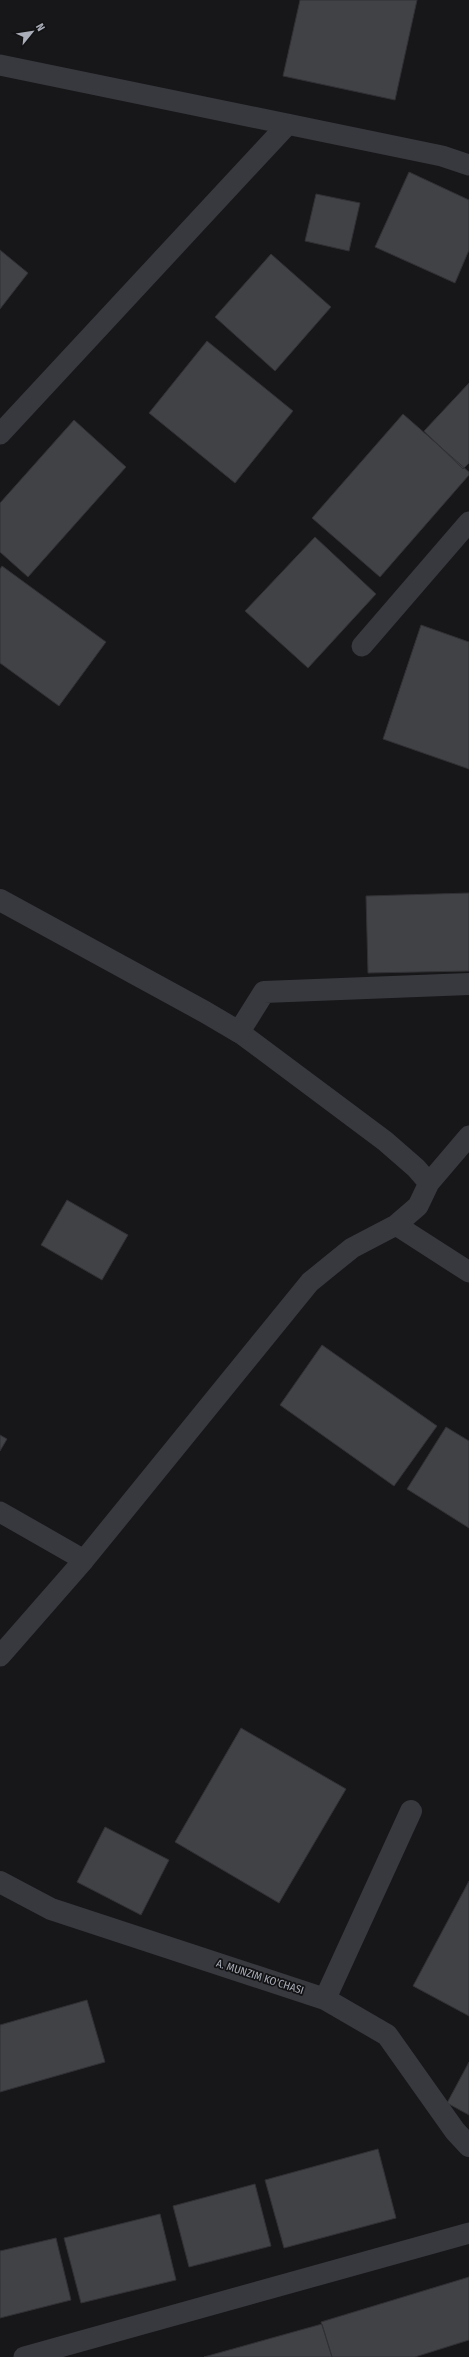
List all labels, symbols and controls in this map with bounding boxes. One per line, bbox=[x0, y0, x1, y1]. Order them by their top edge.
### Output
north arrow bbox=[12, 12, 52, 52]
text: N bbox=[33, 21, 48, 33]
street label: A. MUNZIM KO'CHASI bbox=[215, 1957, 305, 1997]

